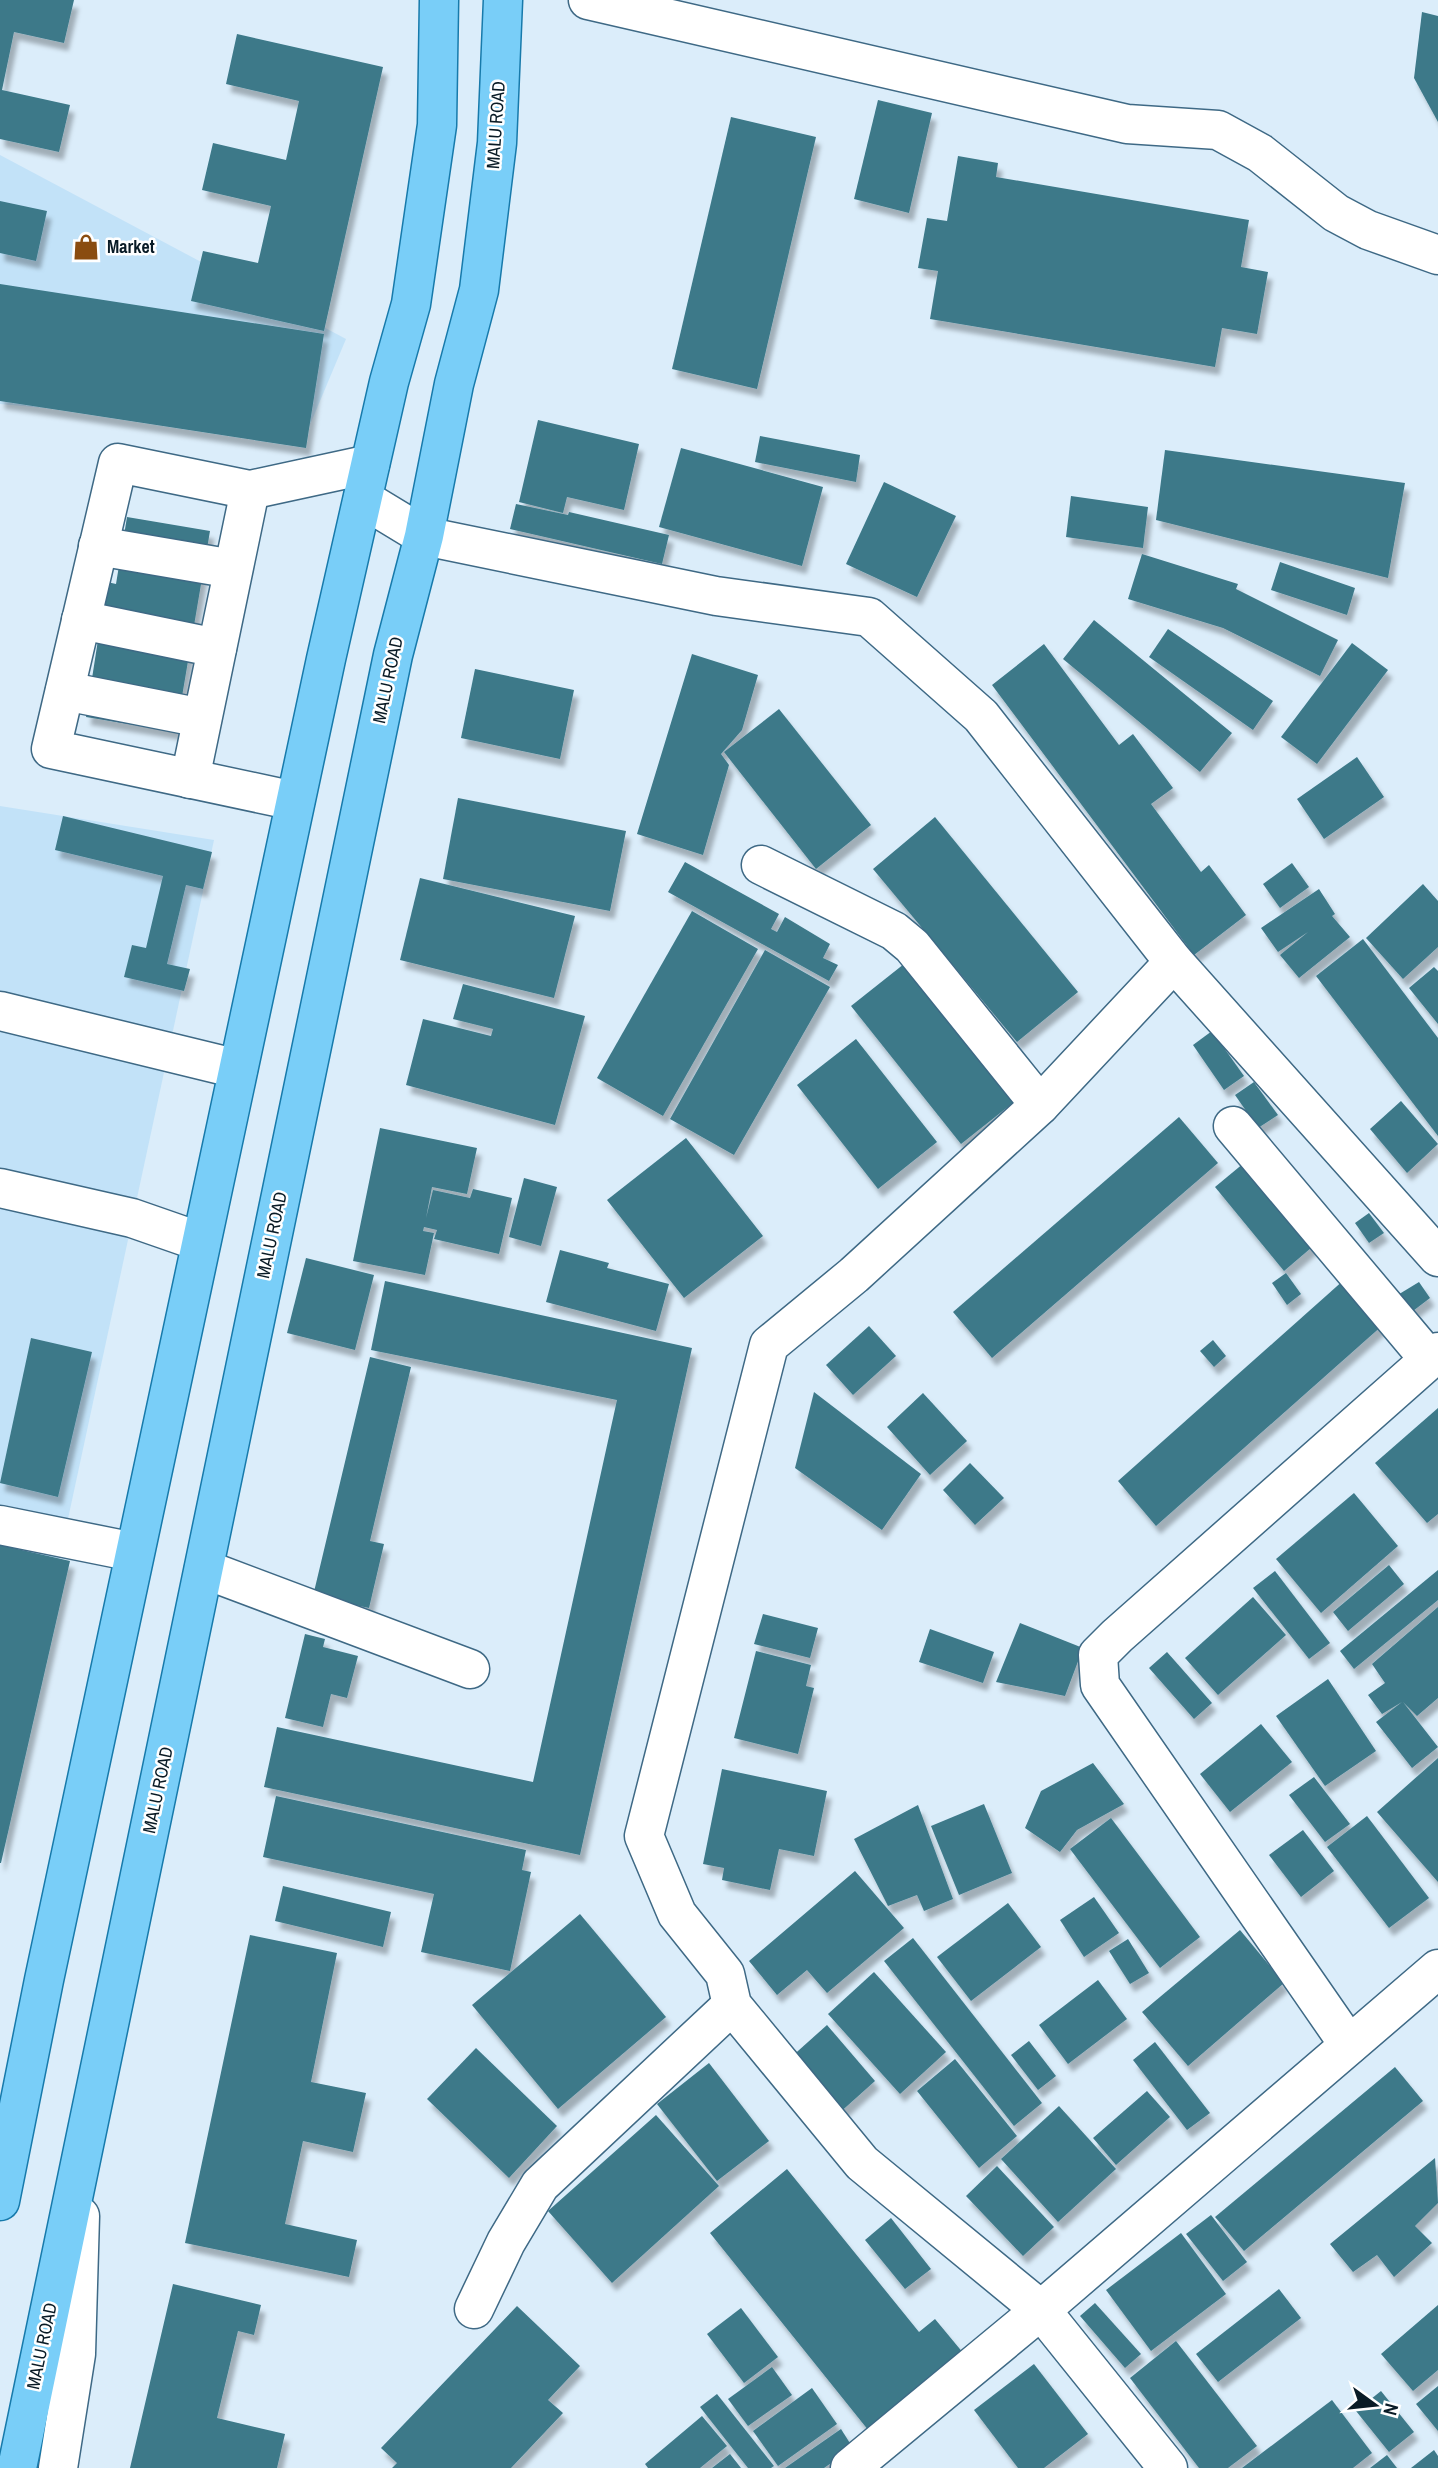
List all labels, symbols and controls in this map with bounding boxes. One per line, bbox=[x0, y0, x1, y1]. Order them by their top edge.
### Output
street label: MALU ROAD bbox=[480, 80, 511, 170]
shop icon: Market bbox=[71, 232, 101, 262]
place label: Market bbox=[107, 234, 155, 259]
street label: MALU ROAD bbox=[366, 634, 409, 725]
street label: MALU ROAD bbox=[250, 1189, 293, 1280]
street label: MALU ROAD bbox=[136, 1744, 179, 1835]
street label: MALU ROAD bbox=[20, 2300, 63, 2391]
north arrow bbox=[1340, 2370, 1410, 2440]
text: N bbox=[1377, 2401, 1405, 2418]

